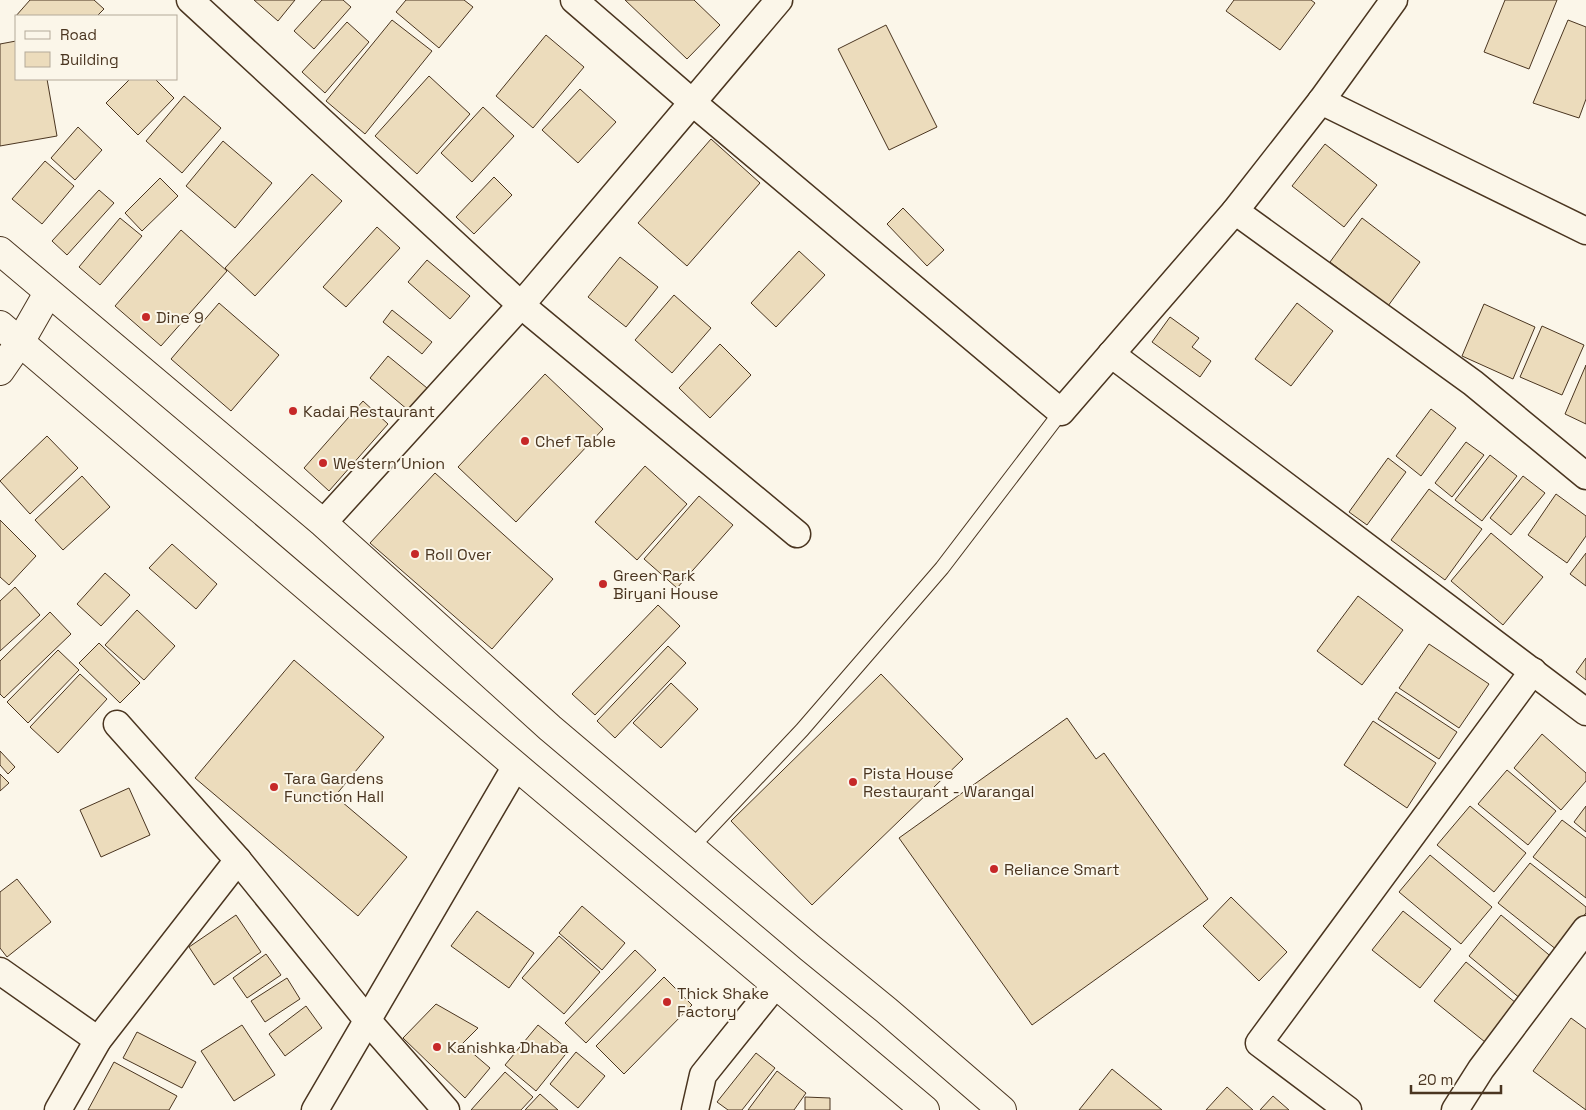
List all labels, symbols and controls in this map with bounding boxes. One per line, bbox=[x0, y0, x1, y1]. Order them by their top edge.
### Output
legend bbox=[15, 15, 178, 80]
text: Road bbox=[60, 25, 97, 44]
text: Building bbox=[60, 50, 119, 69]
place label: Dine 9 bbox=[156, 307, 204, 328]
marker: Dine 9 bbox=[140, 311, 152, 323]
place label: Kadai Restaurant bbox=[303, 401, 435, 422]
marker: Kadai Restaurant bbox=[287, 405, 299, 417]
place label: Chef Table bbox=[535, 431, 616, 452]
marker: Chef Table bbox=[519, 435, 531, 447]
place label: Western Union bbox=[333, 453, 445, 474]
marker: Western Union bbox=[317, 457, 329, 469]
place label: Roll Over bbox=[425, 544, 491, 565]
marker: Roll Over bbox=[409, 548, 421, 560]
place label: Green Park Biryani House bbox=[613, 565, 718, 604]
marker: Green Park Biryani House bbox=[597, 578, 609, 590]
place label: Pista House Restaurant - Warangal bbox=[863, 763, 1035, 802]
place label: Tara Gardens Function Hall bbox=[284, 768, 384, 807]
marker: Pista House Restaurant - Warangal bbox=[847, 776, 859, 788]
marker: Tara Gardens Function Hall bbox=[268, 781, 280, 793]
place label: Reliance Smart bbox=[1004, 859, 1120, 880]
marker: Reliance Smart bbox=[988, 863, 1000, 875]
place label: Thick Shake Factory bbox=[677, 983, 769, 1022]
marker: Thick Shake Factory bbox=[661, 996, 673, 1008]
place label: Kanishka Dhaba bbox=[447, 1037, 569, 1058]
marker: Kanishka Dhaba bbox=[431, 1041, 443, 1053]
scale bar bbox=[1411, 1062, 1501, 1094]
text: 20 m bbox=[1418, 1070, 1453, 1089]

